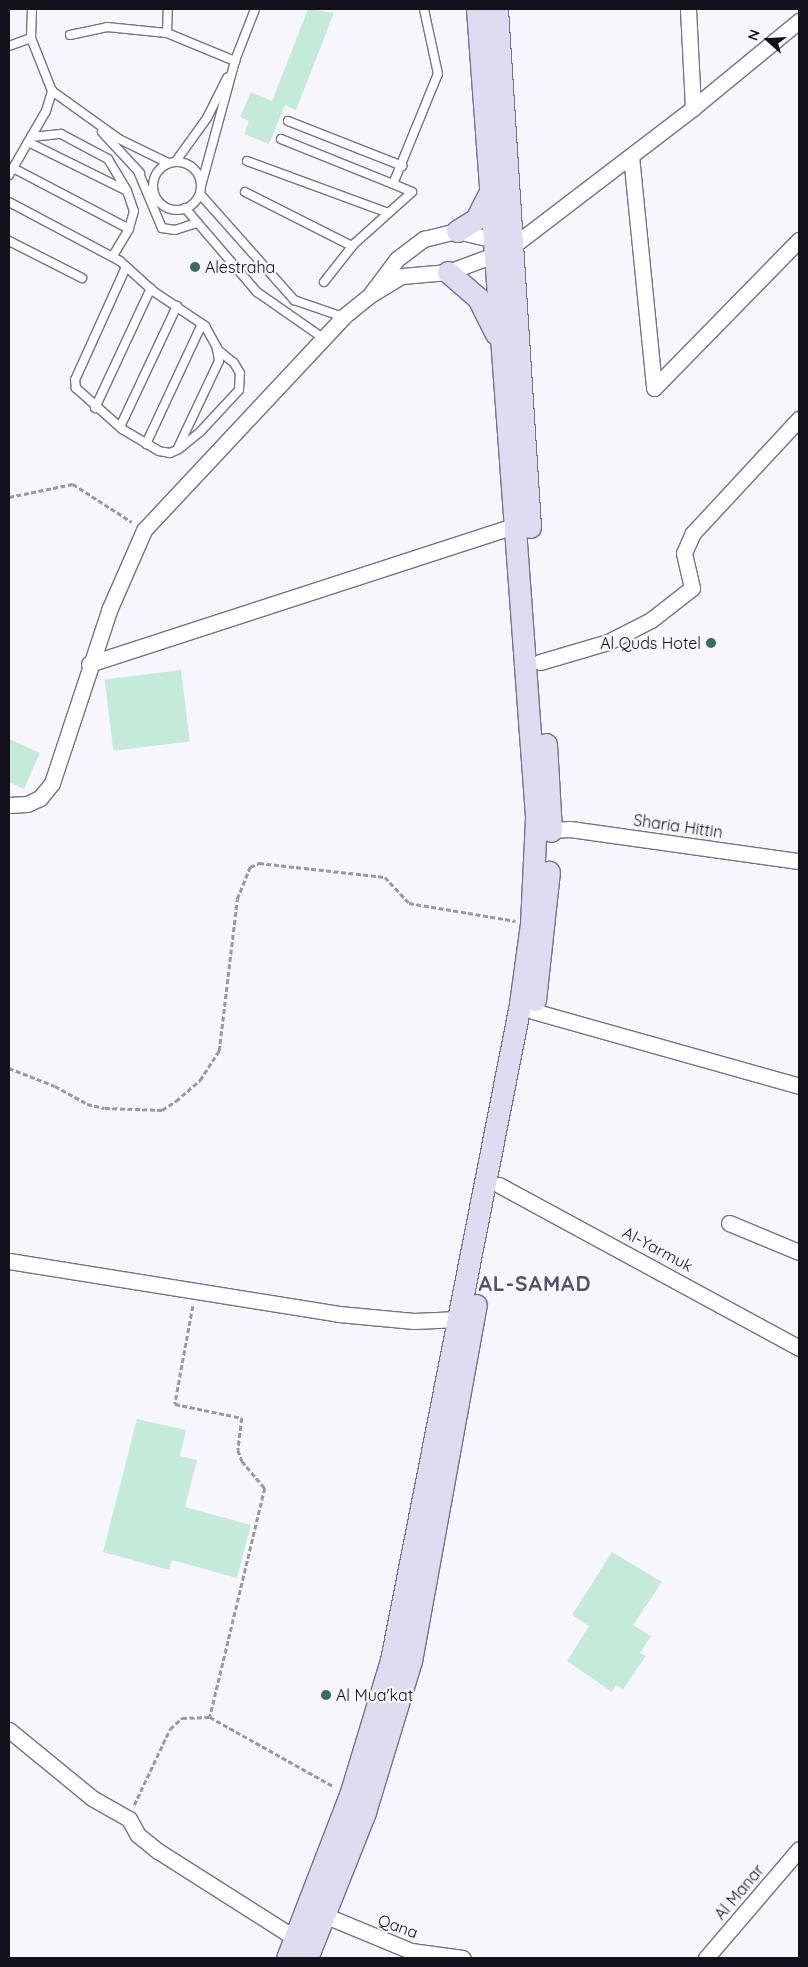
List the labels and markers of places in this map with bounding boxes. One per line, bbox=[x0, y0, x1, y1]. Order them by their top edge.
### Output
place label: Alestraha bbox=[205, 257, 275, 277]
marker: Alestraha bbox=[189, 261, 201, 273]
place label: Al Quds Hotel bbox=[600, 633, 701, 653]
marker: Al Quds Hotel bbox=[705, 637, 717, 649]
place label: Al Mua'kat bbox=[336, 1685, 413, 1705]
marker: Al Mua'kat bbox=[320, 1689, 332, 1701]

